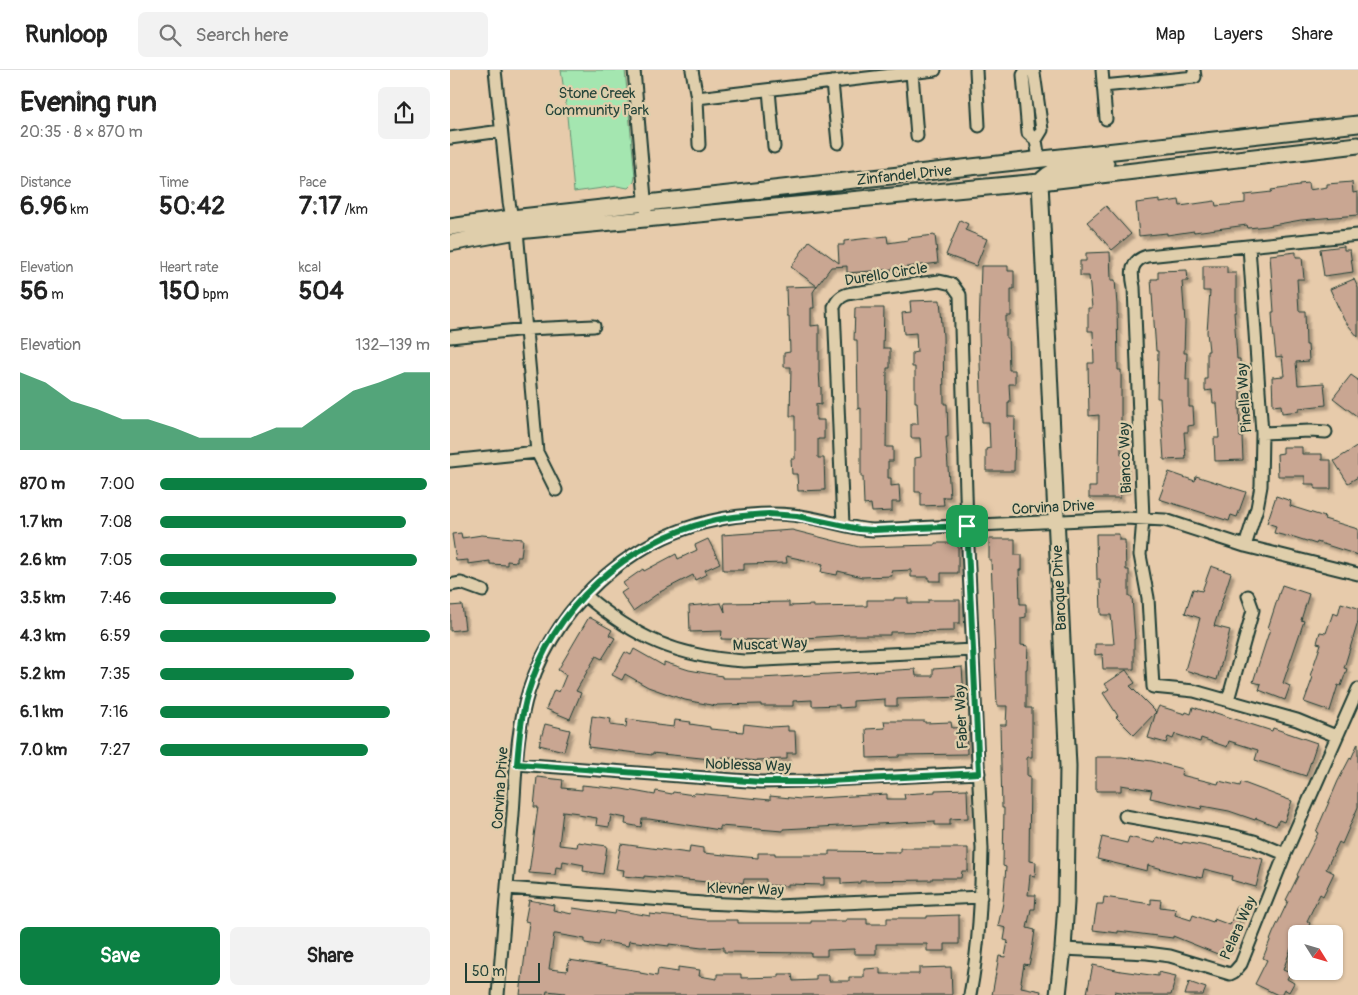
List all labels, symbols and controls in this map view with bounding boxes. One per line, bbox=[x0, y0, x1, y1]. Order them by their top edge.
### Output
search box bbox=[138, 12, 488, 57]
text: Runloop bbox=[25, 20, 108, 49]
icon: search bbox=[156, 21, 184, 49]
text: Search here bbox=[196, 23, 288, 47]
text: Map bbox=[1156, 23, 1185, 46]
text: Layers bbox=[1213, 23, 1263, 46]
text: Share bbox=[1291, 23, 1333, 46]
park label: Stone Creek Community Park bbox=[545, 84, 650, 120]
text: Evening run bbox=[20, 85, 157, 120]
button: share bbox=[378, 87, 430, 139]
text: 20:35 · 8 × 870 m bbox=[20, 122, 143, 142]
street label: Zinfandel Drive bbox=[856, 161, 953, 190]
text: Distance bbox=[20, 174, 71, 191]
text: Time bbox=[159, 174, 189, 191]
text: Pace bbox=[299, 174, 326, 191]
text: 6.96 bbox=[20, 191, 67, 222]
text: 50:42 bbox=[159, 191, 225, 222]
text: 7:17 bbox=[299, 191, 342, 222]
text: km bbox=[67, 201, 89, 218]
text: /km bbox=[342, 201, 368, 218]
street label: Durello Circle bbox=[843, 258, 929, 290]
text: Elevation bbox=[20, 259, 73, 276]
text: Heart rate bbox=[159, 259, 218, 276]
text: kcal bbox=[299, 259, 321, 276]
text: 56 bbox=[20, 276, 48, 307]
text: 150 bbox=[159, 276, 200, 307]
text: 504 bbox=[299, 276, 344, 307]
text: m bbox=[48, 286, 64, 303]
text: bpm bbox=[200, 286, 229, 303]
text: Elevation bbox=[20, 335, 81, 355]
text: 132–139 m bbox=[355, 335, 430, 355]
street label: Pinella Way bbox=[1233, 362, 1256, 434]
street label: Bianco Way bbox=[1115, 421, 1136, 494]
text: 870 m bbox=[20, 474, 65, 494]
text: 7:00 bbox=[100, 474, 135, 494]
street label: Corvina Drive bbox=[1011, 496, 1095, 519]
pin bbox=[946, 505, 988, 547]
text: 1.7 km bbox=[20, 512, 63, 532]
text: 7:08 bbox=[100, 512, 132, 532]
icon: arrive bbox=[953, 512, 981, 540]
street label: Baroque Drive bbox=[1048, 544, 1071, 631]
text: 2.6 km bbox=[20, 550, 66, 570]
text: 7:05 bbox=[100, 550, 132, 570]
text: 3.5 km bbox=[20, 588, 65, 608]
text: 7:46 bbox=[100, 588, 131, 608]
text: 4.3 km bbox=[20, 626, 66, 646]
text: 6:59 bbox=[100, 626, 131, 646]
street label: Muscat Way bbox=[732, 634, 808, 655]
text: 5.2 km bbox=[20, 664, 65, 684]
text: 7:35 bbox=[100, 664, 130, 684]
street label: Faber Way bbox=[950, 684, 973, 750]
text: 6.1 km bbox=[20, 702, 63, 722]
text: 7:16 bbox=[100, 702, 128, 722]
text: 7.0 km bbox=[20, 740, 67, 760]
text: 7:27 bbox=[100, 740, 130, 760]
street label: Corvina Drive bbox=[488, 746, 513, 830]
street label: Noblessa Way bbox=[704, 754, 792, 777]
street label: Klevner Way bbox=[706, 879, 785, 900]
street label: Pelara Way bbox=[1216, 893, 1261, 963]
north arrow bbox=[1288, 925, 1342, 980]
map controls bbox=[1288, 925, 1343, 980]
button: Save bbox=[20, 927, 220, 985]
button: Share bbox=[230, 927, 430, 985]
scale bar bbox=[465, 960, 540, 983]
text: 50 m bbox=[472, 963, 505, 980]

